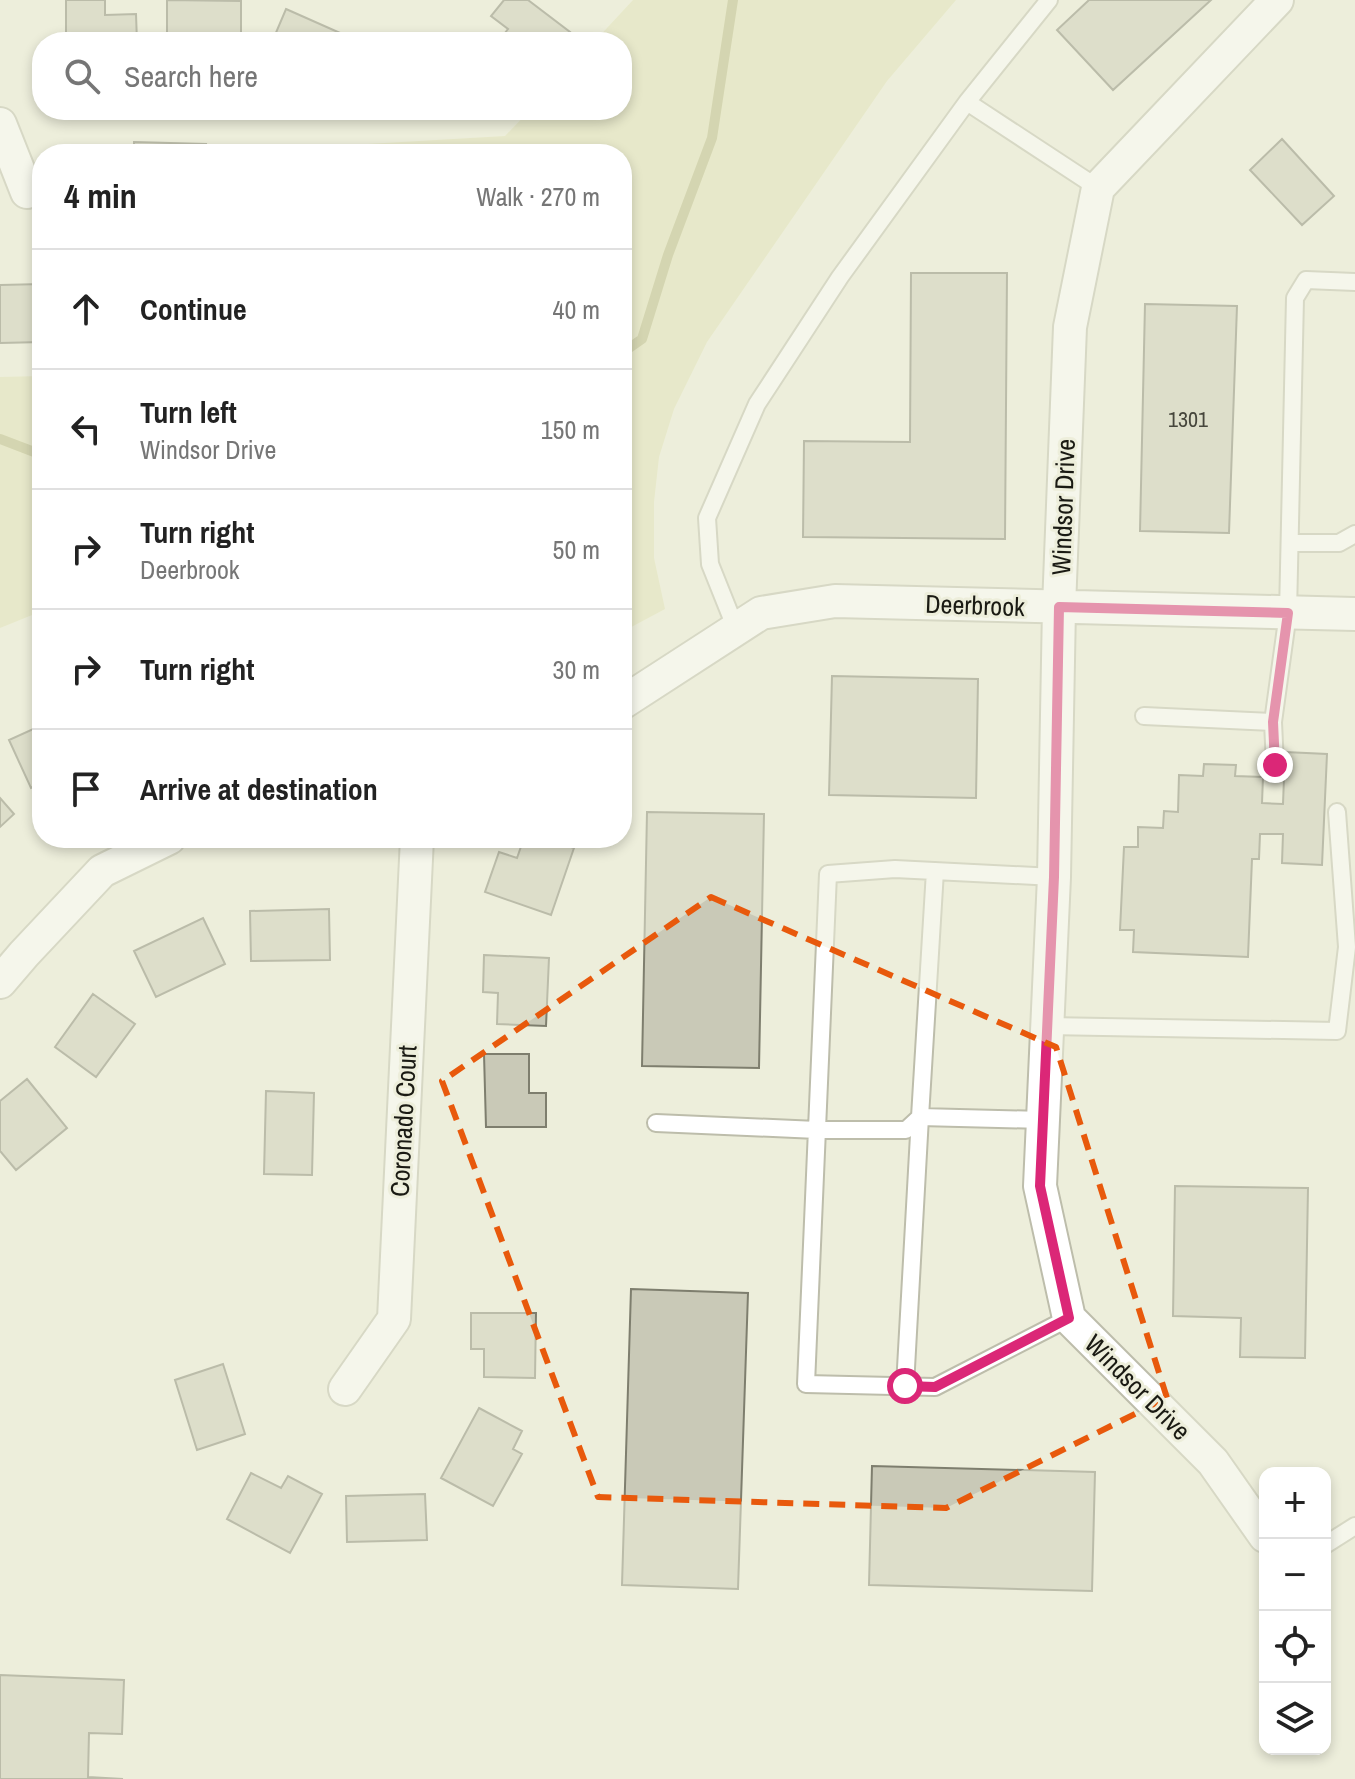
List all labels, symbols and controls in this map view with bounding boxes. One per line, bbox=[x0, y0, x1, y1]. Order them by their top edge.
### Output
search box bbox=[32, 32, 632, 120]
icon: search bbox=[60, 54, 104, 98]
text: Search here bbox=[124, 56, 258, 96]
text: 4 min bbox=[64, 173, 137, 219]
text: Walk · 270 m bbox=[476, 179, 600, 214]
icon: ahead bbox=[64, 287, 108, 331]
text: Continue bbox=[140, 289, 247, 329]
text: 40 m bbox=[553, 292, 600, 327]
text: Turn left bbox=[140, 392, 237, 432]
house number: 1301 bbox=[1168, 404, 1208, 434]
icon: left bbox=[64, 407, 108, 451]
text: 150 m bbox=[541, 412, 600, 447]
text: Windsor Drive bbox=[140, 432, 276, 467]
street label: Windsor Drive bbox=[1043, 438, 1083, 576]
text: Turn right bbox=[140, 512, 254, 552]
icon: right bbox=[64, 527, 108, 571]
text: 50 m bbox=[553, 532, 600, 567]
text: Deerbrook bbox=[140, 552, 240, 587]
street label: Deerbrook bbox=[925, 586, 1026, 624]
icon: right bbox=[64, 647, 108, 691]
text: Turn right bbox=[140, 649, 254, 689]
text: 30 m bbox=[553, 652, 600, 687]
route end bbox=[1257, 747, 1293, 783]
icon: arrive bbox=[64, 767, 108, 811]
text: Arrive at destination bbox=[140, 769, 378, 809]
street label: Coronado Court bbox=[382, 1044, 424, 1198]
street label: Windsor Drive bbox=[1077, 1326, 1199, 1448]
route start bbox=[887, 1368, 923, 1404]
map controls bbox=[1259, 1467, 1331, 1755]
button: + bbox=[1259, 1467, 1331, 1539]
button: − bbox=[1259, 1539, 1331, 1611]
button: locate bbox=[1259, 1611, 1331, 1683]
button: layers bbox=[1259, 1683, 1331, 1755]

